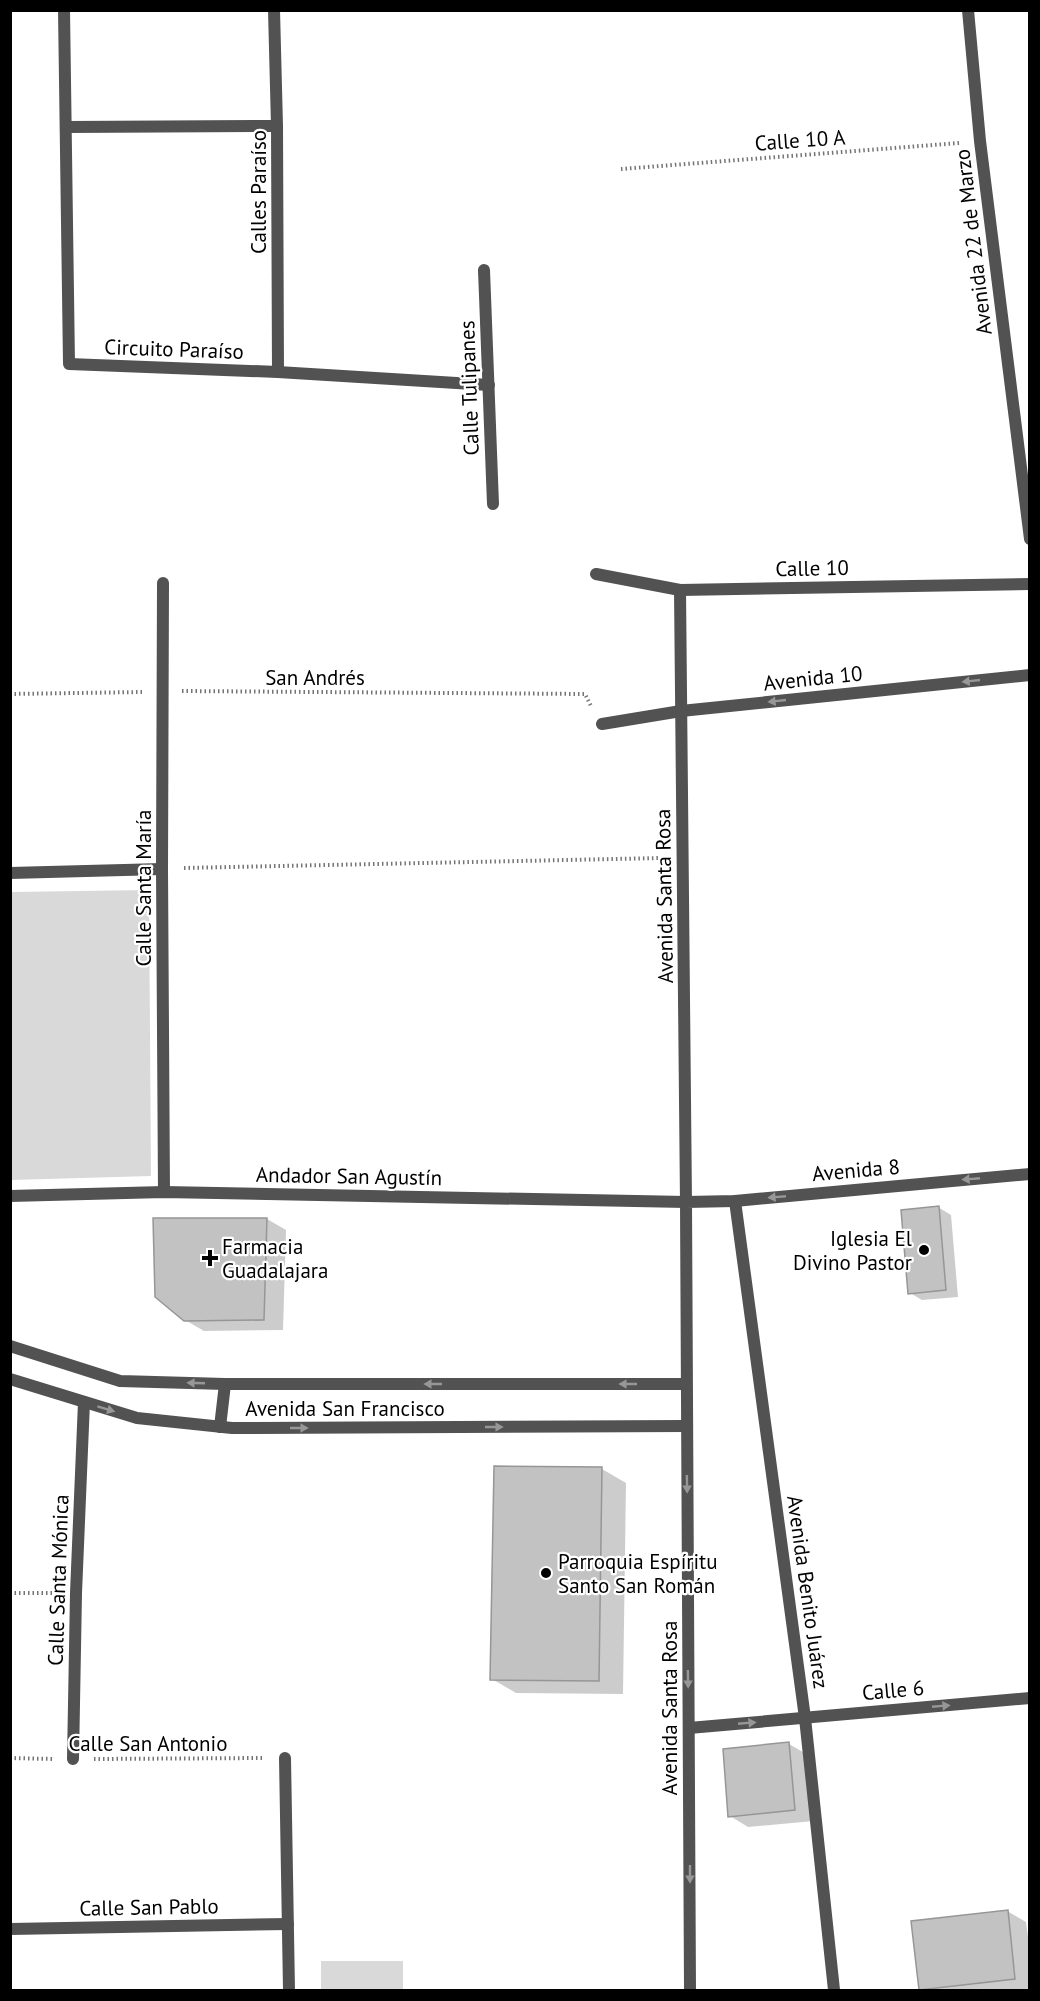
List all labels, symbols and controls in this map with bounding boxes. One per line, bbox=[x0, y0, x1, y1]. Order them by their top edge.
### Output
street label: Calle 10 A bbox=[754, 123, 847, 157]
street label: Calles Paraíso bbox=[245, 130, 272, 254]
street label: Avenida 22 de Marzo bbox=[948, 148, 998, 336]
street label: Calle Tulipanes bbox=[453, 320, 485, 456]
street label: Circuito Paraíso bbox=[104, 333, 244, 365]
street label: Calle 10 bbox=[775, 554, 849, 582]
street label: Avenida 10 bbox=[762, 659, 864, 697]
street label: San Andrés bbox=[265, 664, 365, 691]
one-way arrow bbox=[962, 676, 981, 686]
one-way arrow bbox=[768, 696, 787, 706]
street label: Avenida Santa Rosa bbox=[649, 808, 679, 984]
street label: Calle Santa María bbox=[130, 810, 157, 967]
street label: Avenida 8 bbox=[811, 1153, 901, 1187]
street label: Andador San Agustín bbox=[256, 1161, 442, 1191]
one-way arrow bbox=[962, 1174, 981, 1184]
one-way arrow bbox=[768, 1192, 787, 1202]
place label: Iglesia El Divino Pastor bbox=[793, 1225, 912, 1276]
place label: Farmacia Guadalajara bbox=[222, 1233, 328, 1284]
marker: Iglesia El Divino Pastor bbox=[917, 1243, 931, 1257]
marker: Farmacia Guadalajara bbox=[203, 1251, 217, 1265]
one-way arrow bbox=[186, 1378, 205, 1388]
one-way arrow bbox=[423, 1379, 442, 1389]
one-way arrow bbox=[618, 1379, 637, 1389]
street label: Avenida San Francisco bbox=[245, 1395, 445, 1422]
one-way arrow bbox=[97, 1405, 115, 1414]
one-way arrow bbox=[485, 1422, 504, 1432]
one-way arrow bbox=[290, 1423, 309, 1433]
one-way arrow bbox=[682, 1475, 691, 1494]
street label: Avenida Benito Juárez bbox=[781, 1493, 835, 1691]
street label: Calle Santa Mónica bbox=[42, 1494, 74, 1666]
place label: Parroquia Espíritu Santo San Román bbox=[558, 1548, 718, 1599]
marker: Parroquia Espíritu Santo San Román bbox=[539, 1566, 553, 1580]
street label: Avenida Santa Rosa bbox=[656, 1621, 683, 1795]
one-way arrow bbox=[684, 1670, 693, 1689]
street label: Calle 6 bbox=[861, 1674, 925, 1706]
one-way arrow bbox=[932, 1701, 951, 1711]
one-way arrow bbox=[738, 1718, 757, 1728]
street label: Calle San Antonio bbox=[69, 1730, 227, 1757]
one-way arrow bbox=[685, 1865, 695, 1884]
street label: Calle San Pablo bbox=[79, 1892, 219, 1922]

